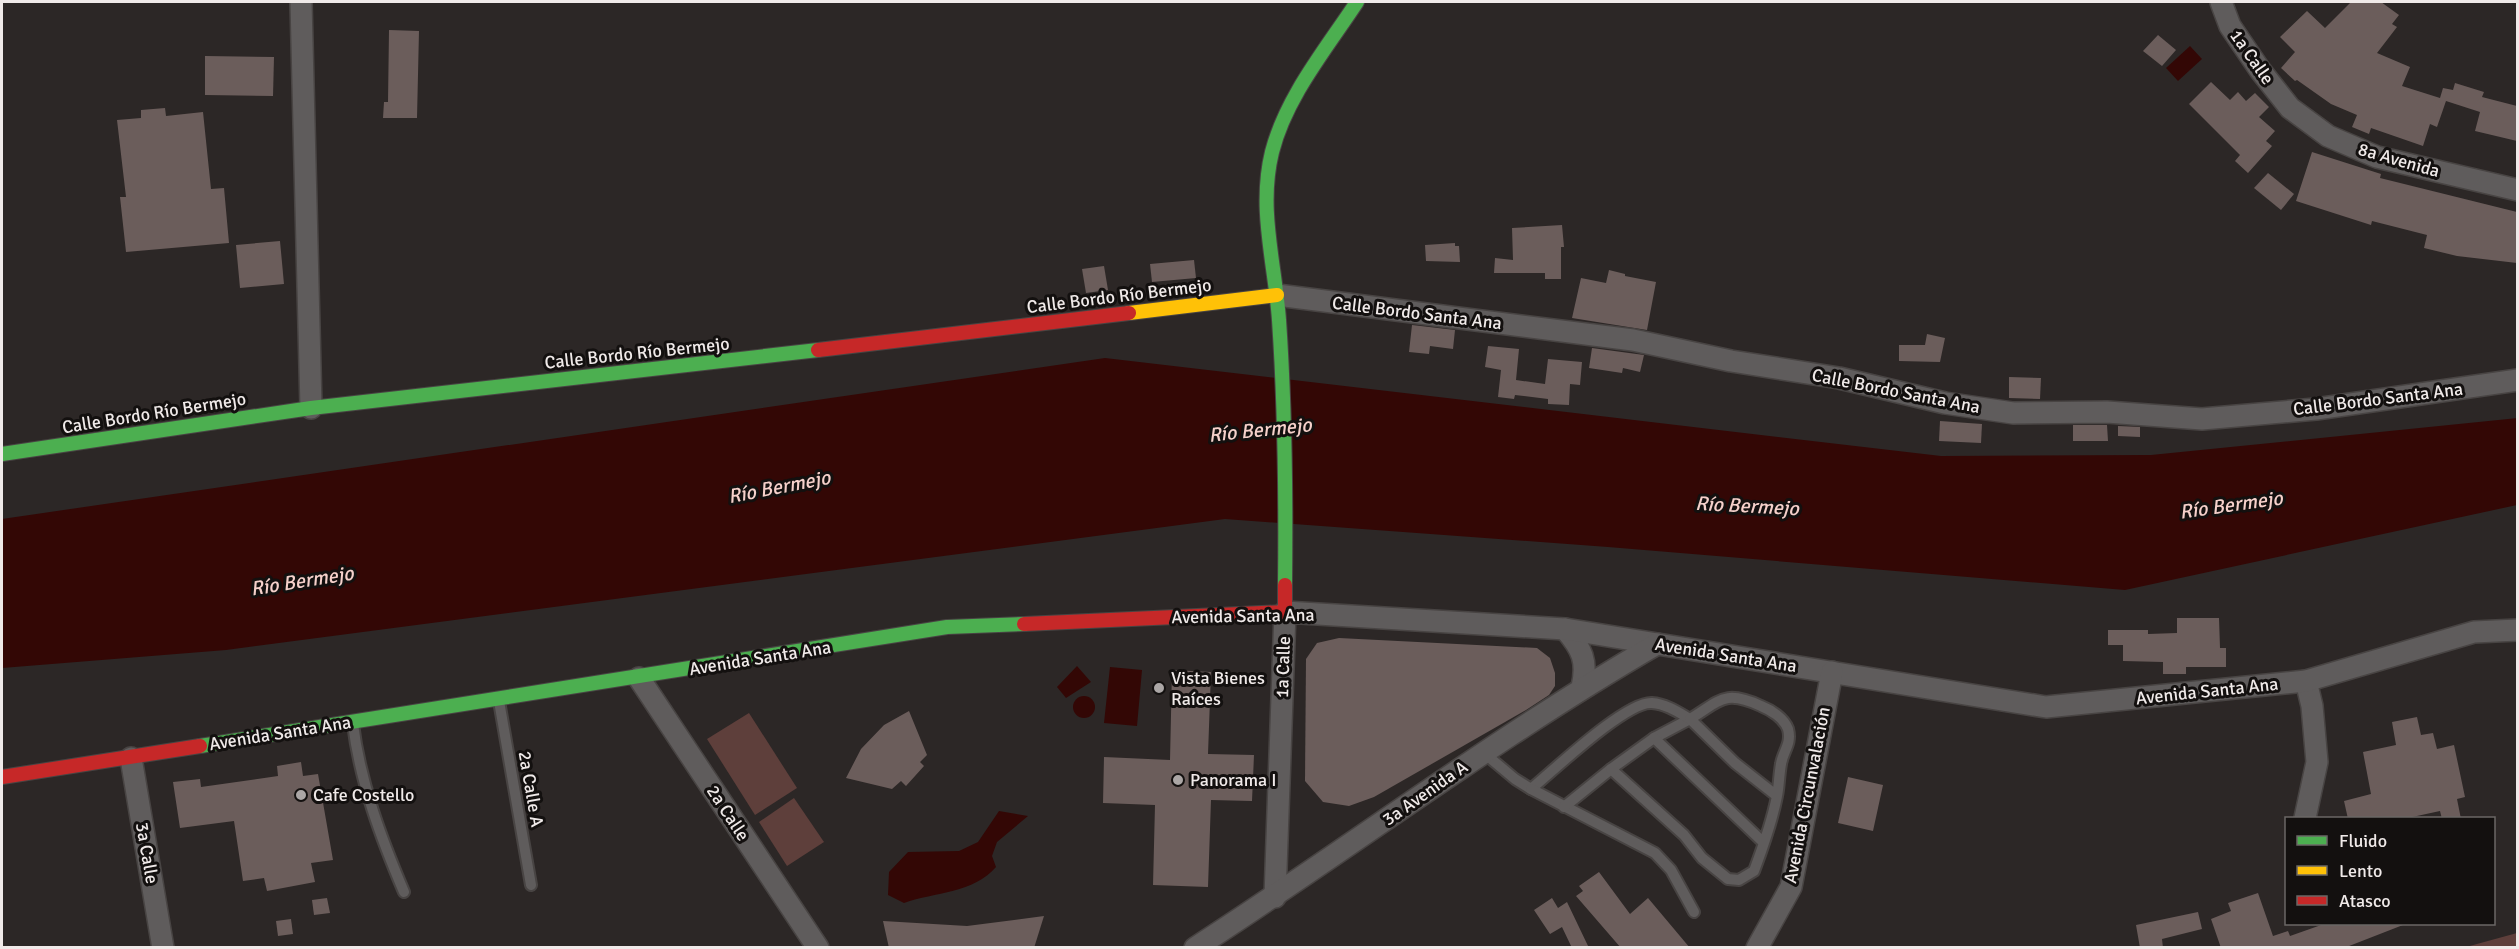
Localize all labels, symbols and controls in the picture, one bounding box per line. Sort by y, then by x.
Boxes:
street label: 1a Calle [2225,25,2279,89]
street label: 8a Avenida [2356,138,2442,182]
street label: Calle Bordo Río Bermejo [1025,274,1213,318]
street label: Calle Bordo Santa Ana [1331,292,1503,334]
street label: Calle Bordo Río Bermejo [543,332,731,374]
street label: Calle Bordo Santa Ana [1810,364,1982,418]
street label: Calle Bordo Santa Ana [2292,378,2464,420]
street label: Calle Bordo Río Bermejo [60,388,248,438]
water label: Río Bermejo [1207,412,1314,448]
water label: Río Bermejo [726,465,834,509]
water label: Río Bermejo [2178,485,2286,525]
water label: Río Bermejo [1695,491,1801,521]
water label: Río Bermejo [249,560,357,601]
street label: Avenida Santa Ana [1171,604,1315,628]
street label: Avenida Santa Ana [1654,633,1798,677]
street label: Avenida Santa Ana [688,636,832,680]
street label: 1a Calle [1271,636,1295,698]
place label: Vista Bienes Raíces [1171,667,1265,710]
street label: Avenida Santa Ana [2135,673,2279,709]
marker: Vista Bienes Raíces [1152,681,1166,695]
street label: Avenida Circunvalación [1779,705,1835,885]
street label: Avenida Santa Ana [208,711,352,755]
street label: 2a Calle A [513,749,549,829]
street label: 3a Avenida A [1378,756,1472,830]
place label: Panorama I [1190,769,1276,791]
marker: Panorama I [1171,773,1185,787]
street label: 2a Calle [702,781,754,845]
place label: Cafe Costello [313,784,414,806]
marker: Cafe Costello [294,788,308,802]
legend [2285,817,2495,925]
street label: 3a Calle [131,821,163,885]
text: Fluido [2339,830,2387,852]
text: Lento [2339,860,2382,882]
text: Atasco [2339,890,2391,912]

